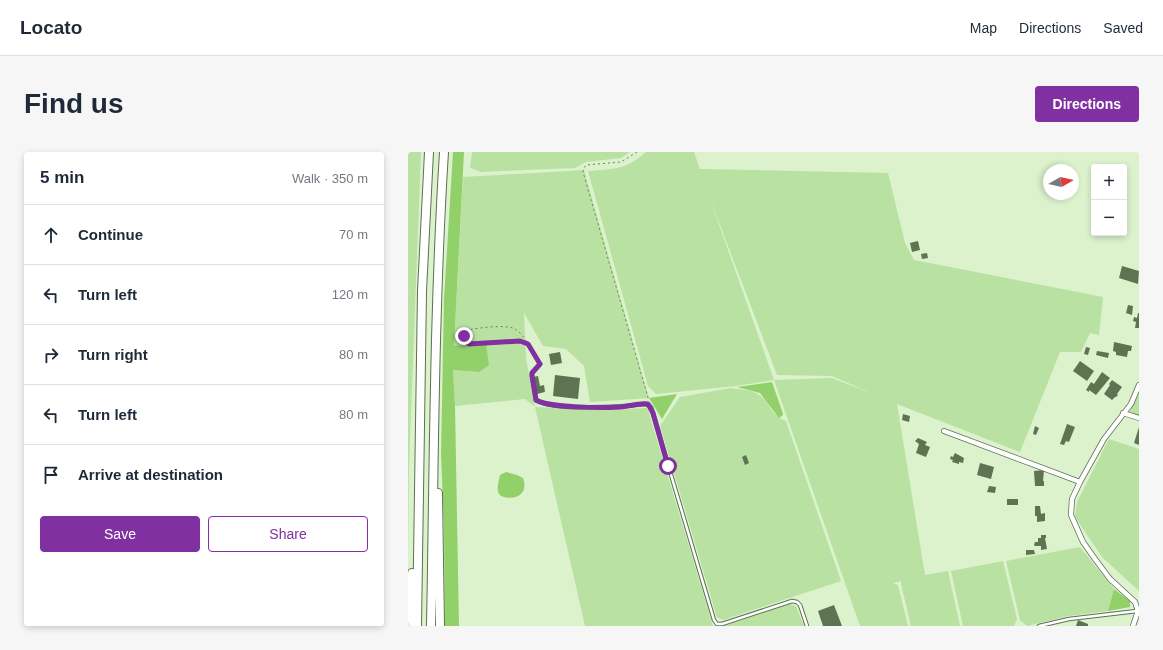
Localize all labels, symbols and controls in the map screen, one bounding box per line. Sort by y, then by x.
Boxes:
text: Locato [20,17,82,38]
text: Map [970,20,997,36]
text: Directions [1019,20,1081,36]
text: Saved [1103,20,1143,36]
button: Directions [1035,86,1139,122]
text: Find us [24,88,124,119]
north arrow [1043,164,1079,200]
map controls [1091,164,1127,236]
button: + [1091,164,1127,200]
text: 5 min [40,168,84,187]
text: Walk · 350 m [292,171,368,186]
button: − [1091,200,1127,236]
icon: ahead [40,224,62,246]
text: Continue [78,226,143,243]
text: 70 m [339,227,368,242]
icon: left [40,284,62,306]
text: Turn left [78,286,137,303]
text: 120 m [332,287,368,302]
route end [455,327,473,345]
icon: right [40,344,62,366]
text: Turn right [78,346,148,363]
text: 80 m [339,347,368,362]
icon: left [40,404,62,426]
text: Turn left [78,406,137,423]
text: 80 m [339,407,368,422]
route start [659,457,677,475]
icon: arrive [40,464,62,486]
text: Arrive at destination [78,466,223,483]
button: Save [40,516,200,552]
button: Share [208,516,368,552]

